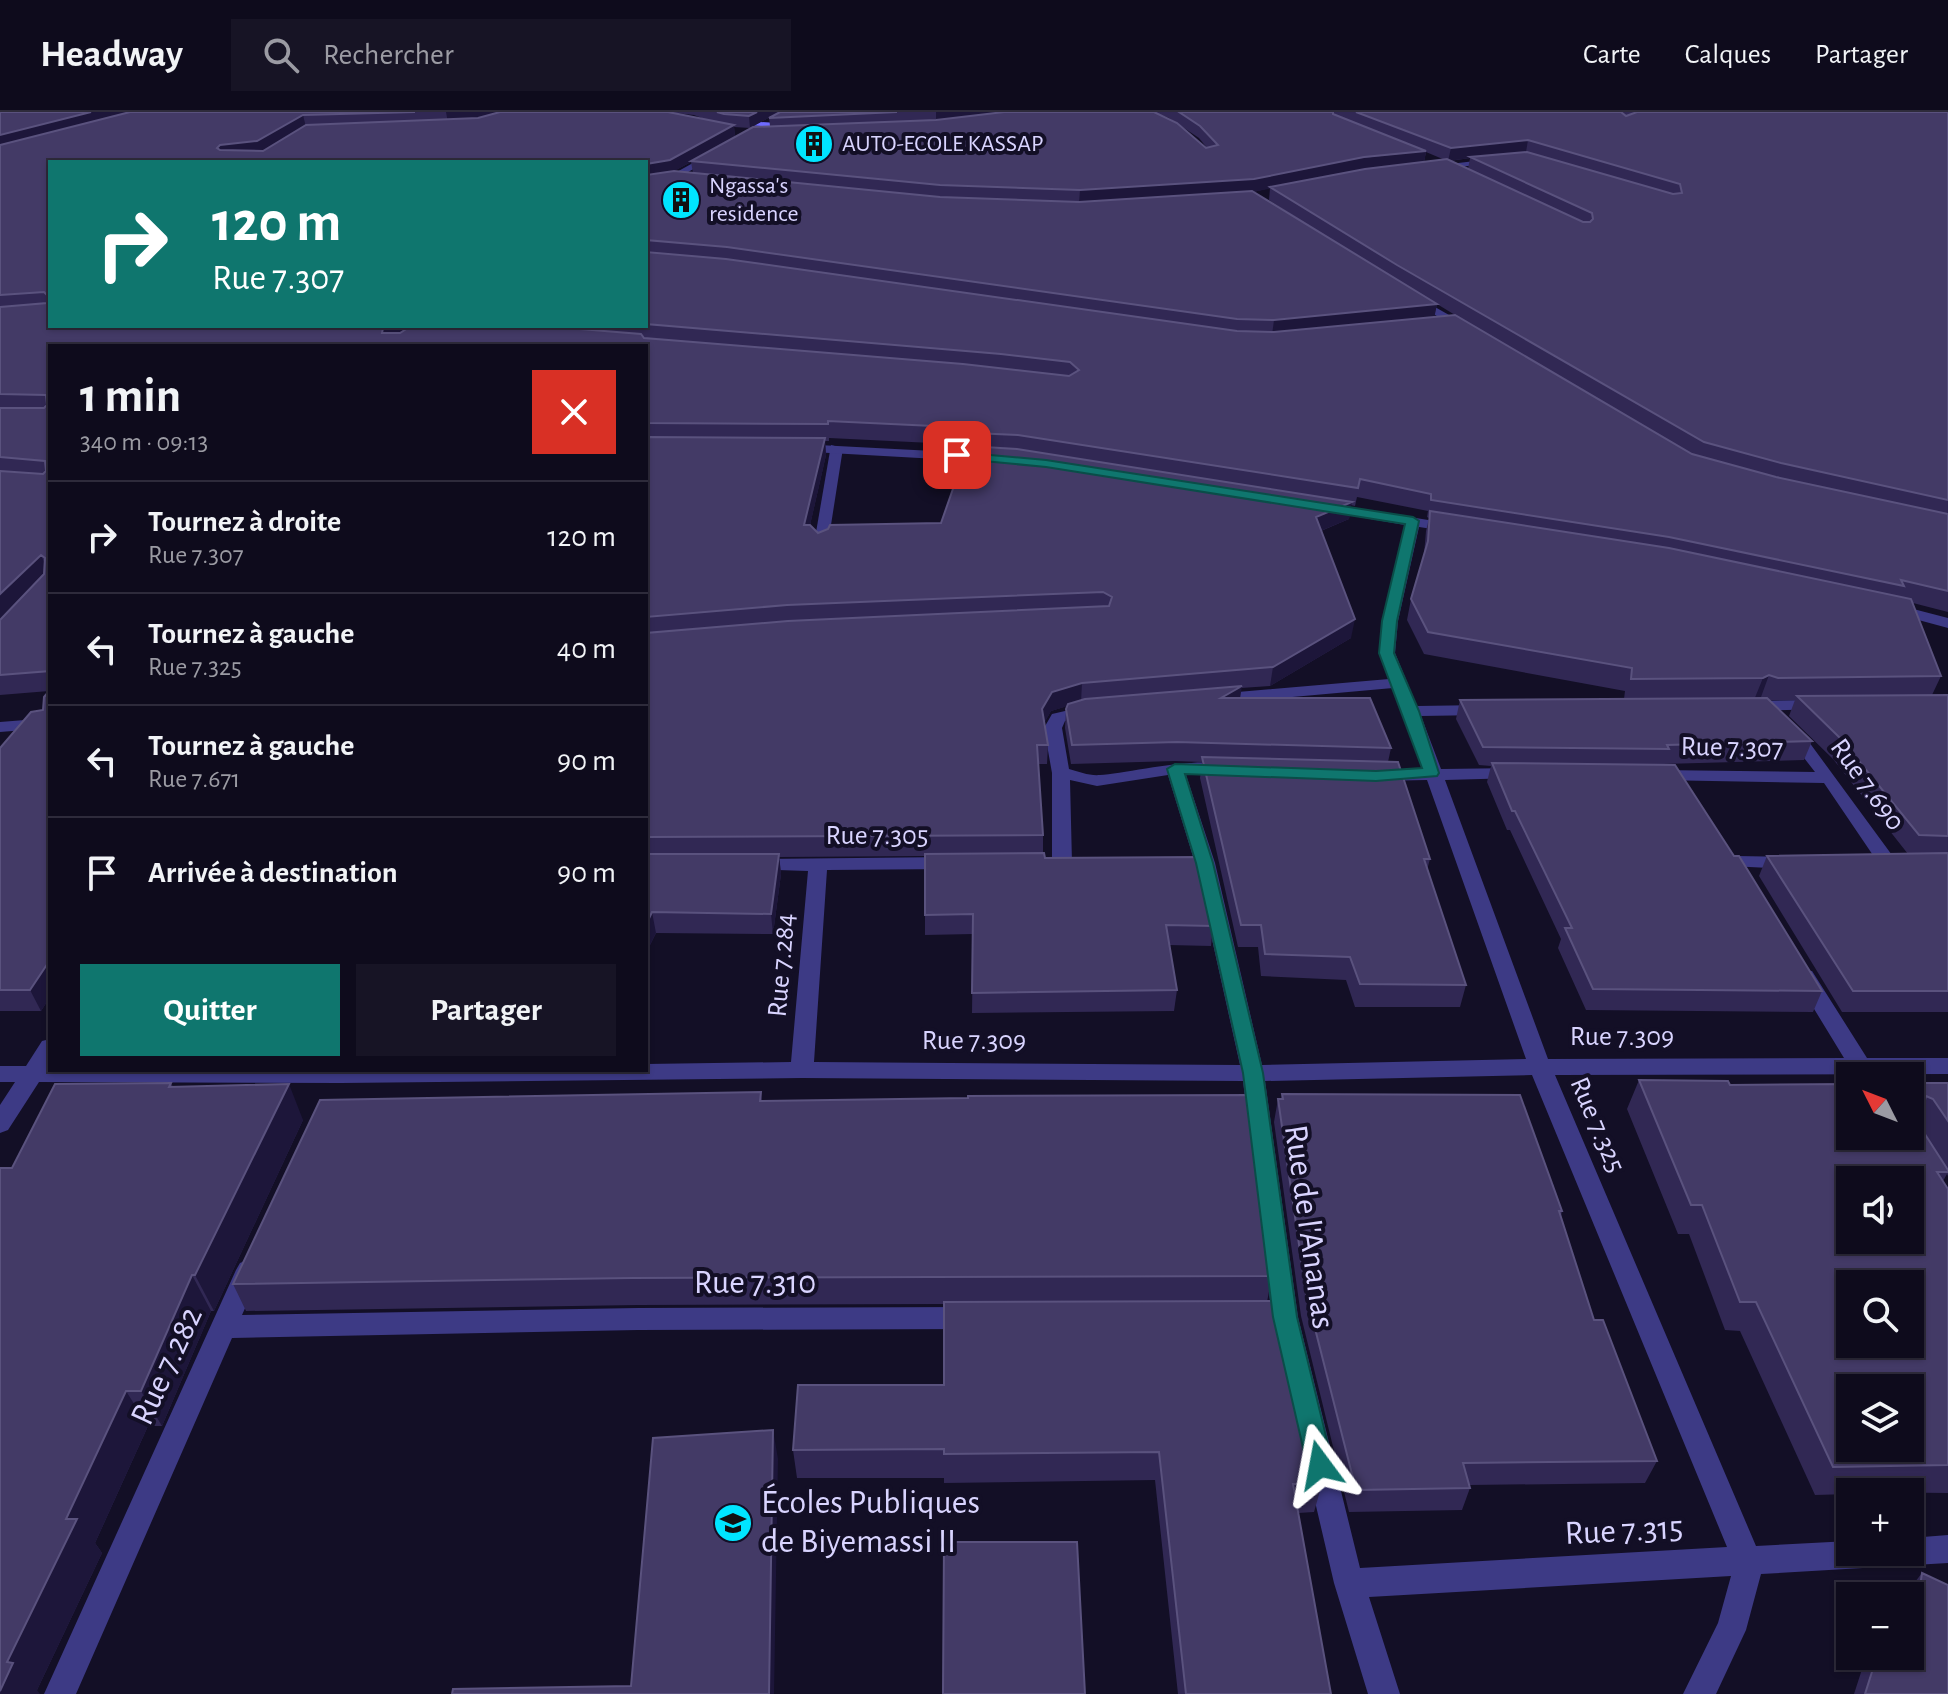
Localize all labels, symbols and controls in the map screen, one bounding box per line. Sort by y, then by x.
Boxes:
search box [231,19,791,91]
icon: search [259,33,303,77]
text: Headway [40,36,183,74]
text: Rechercher [323,40,454,70]
text: Carte [1583,41,1641,69]
text: Calques [1685,41,1771,69]
text: Partager [1815,41,1908,69]
building icon: AUTO-ECOLE KASSAP [793,123,835,165]
place label: AUTO-ECOLE KASSAP [842,132,1044,156]
place label: Ngassa's residence [709,174,799,226]
building icon: Ngassa's residence [660,179,702,221]
icon: right [80,192,184,296]
text: 120 m [212,195,341,251]
text: Rue 7.307 [212,260,344,296]
button: close [532,370,616,454]
text: 1 min [80,373,181,421]
pin [923,421,991,489]
text: 340 m · 09:13 [80,429,208,455]
icon: arrive [935,433,979,477]
text: Tournez à droite [148,507,341,537]
icon: right [80,515,124,559]
text: 120 m [547,522,616,552]
text: Rue 7.307 [148,542,244,568]
text: Tournez à gauche [148,619,355,649]
icon: left [80,627,124,671]
text: 40 m [557,634,616,664]
text: Rue 7.325 [148,654,242,680]
text: Tournez à gauche [148,731,355,761]
street label: Rue 7.307 [1680,733,1784,763]
street label: Rue 7.690 [1825,734,1909,836]
icon: left [80,739,124,783]
text: 90 m [557,746,616,776]
text: Rue 7.671 [148,766,240,792]
street label: Rue 7.305 [826,822,928,850]
icon: arrive [80,851,124,895]
text: Arrivée à destination [148,858,398,888]
text: 90 m [557,858,616,888]
street label: Rue 7.284 [764,912,800,1018]
button: Quitter [80,964,340,1056]
button: Partager [356,964,616,1056]
street label: Rue 7.309 [1570,1023,1674,1051]
street label: Rue 7.309 [922,1027,1026,1055]
north arrow [1836,1062,1924,1150]
map controls [1836,1062,1924,1670]
street label: Rue 7.325 [1564,1073,1630,1177]
street label: Rue de l'Ananas [1278,1123,1340,1331]
button: sound [1836,1166,1924,1254]
street label: Rue 7.310 [694,1266,816,1300]
button: search [1836,1270,1924,1358]
street label: Rue 7.282 [125,1302,209,1430]
button: layers [1836,1374,1924,1462]
position arrow [1278,1423,1362,1507]
button: + [1836,1478,1924,1566]
place label: Écoles Publiques de Biyemassi II [761,1483,980,1559]
school or university icon: Écoles Publiques de Biyemassi II [712,1502,754,1544]
street label: Rue 7.315 [1564,1511,1684,1551]
button: − [1836,1582,1924,1670]

